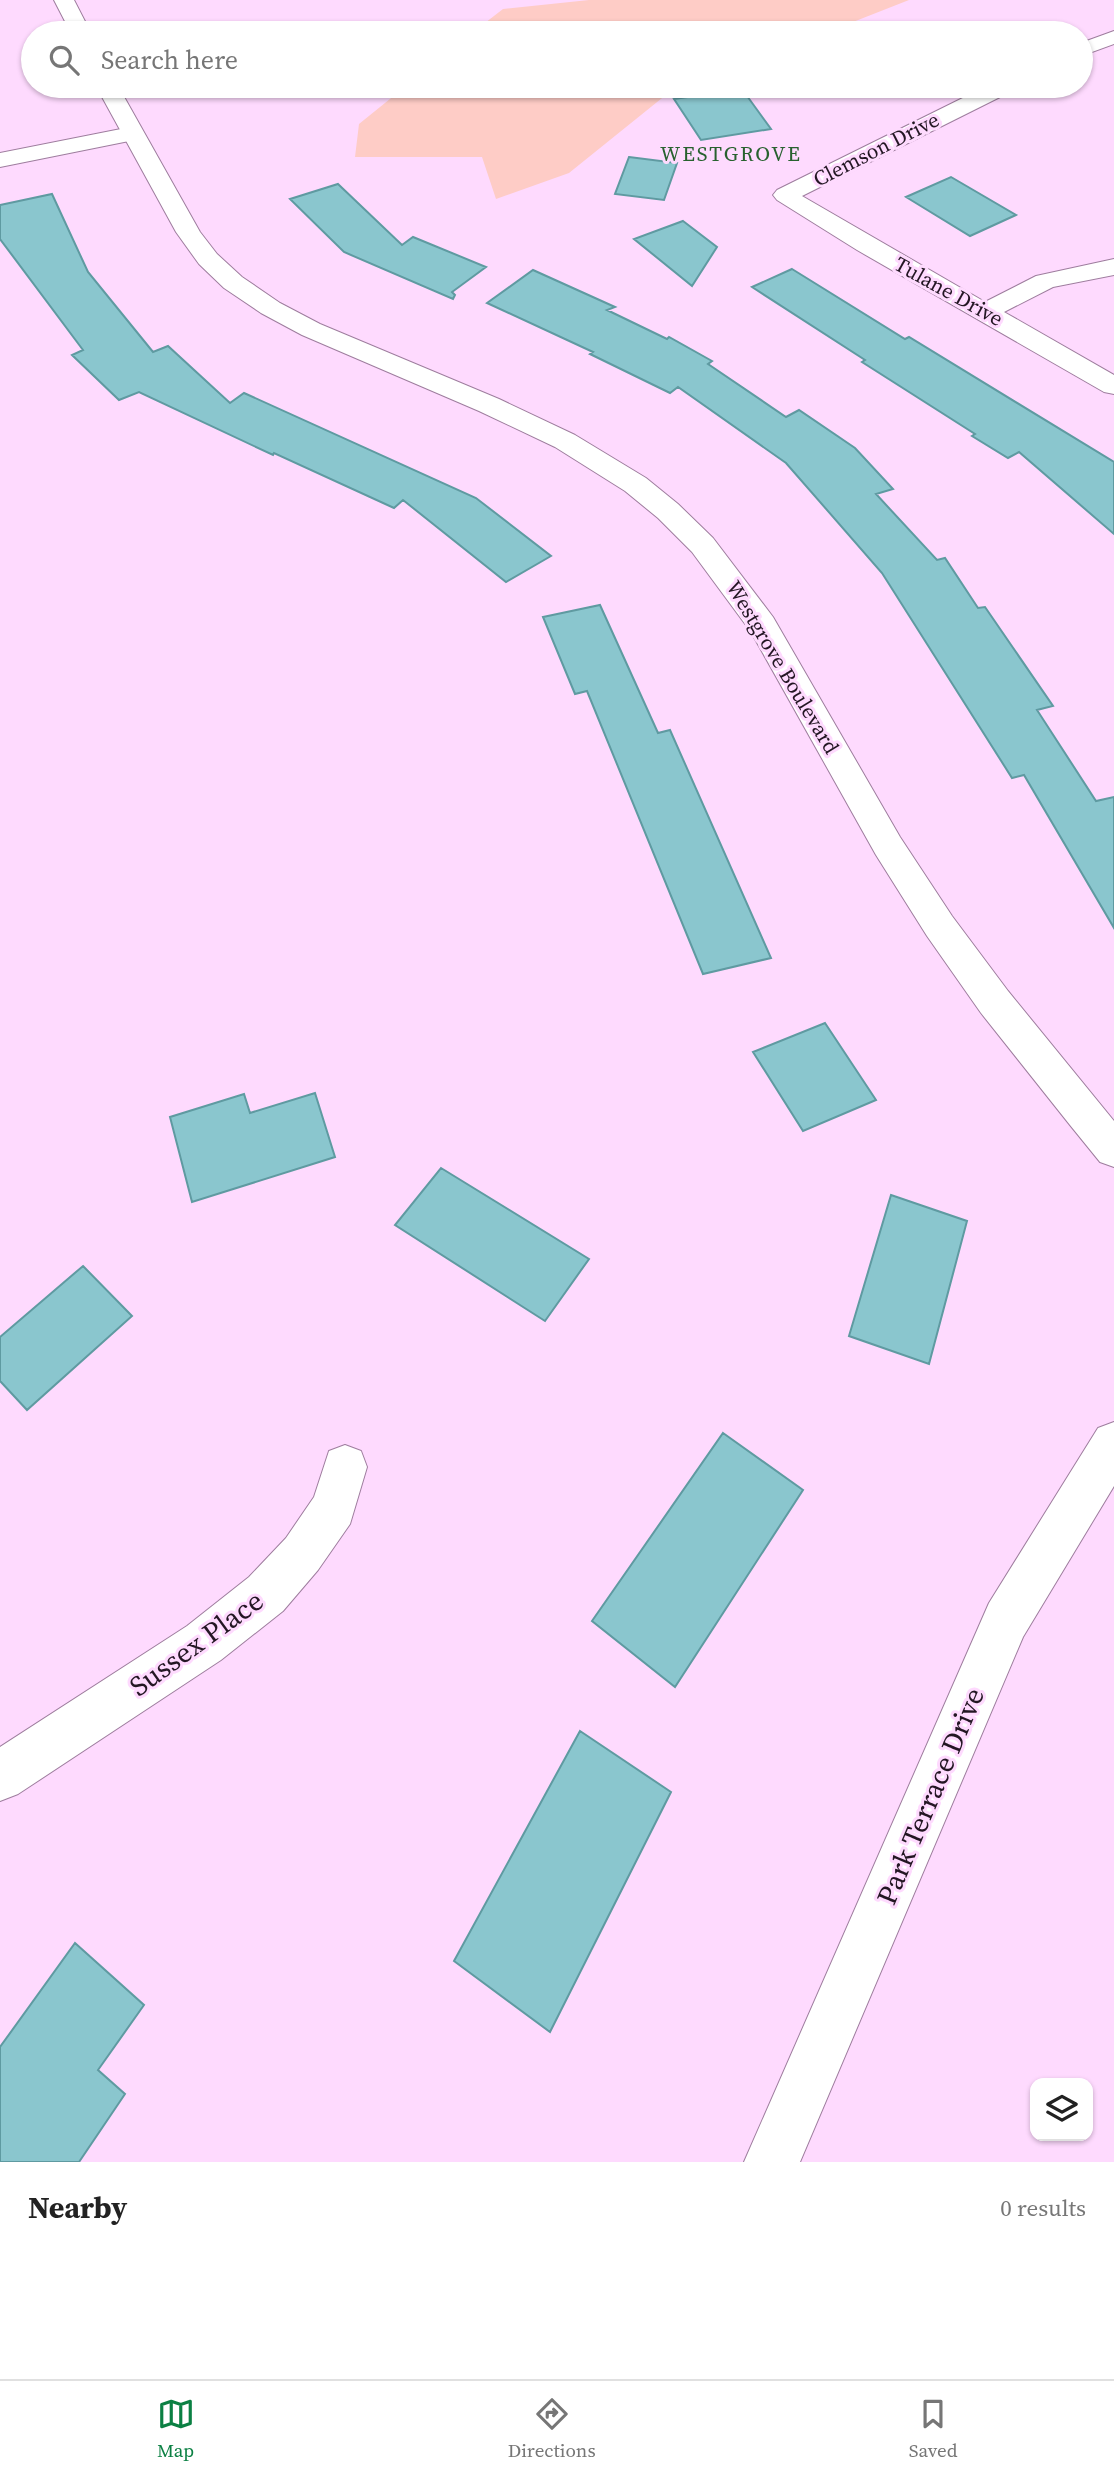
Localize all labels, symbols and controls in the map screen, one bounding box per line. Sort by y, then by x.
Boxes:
search box [21,21,1093,98]
icon: search [45,41,83,79]
text: Search here [101,42,238,78]
street label: Clemson Drive [808,105,944,193]
district label: WESTGROVE [660,139,802,168]
street label: Tulane Drive [889,249,1009,333]
street label: Westgrove Boulevard [720,575,846,759]
street label: Sussex Place [121,1581,271,1705]
street label: Park Terrace Drive [867,1682,993,1910]
map controls [1030,2078,1093,2141]
button: layers [1030,2078,1093,2141]
text: Nearby [28,2187,127,2228]
text: 0 results [1000,2192,1086,2224]
tab: Map [157,2395,195,2463]
tab: Directions [508,2395,596,2463]
tab: Saved [909,2395,957,2463]

